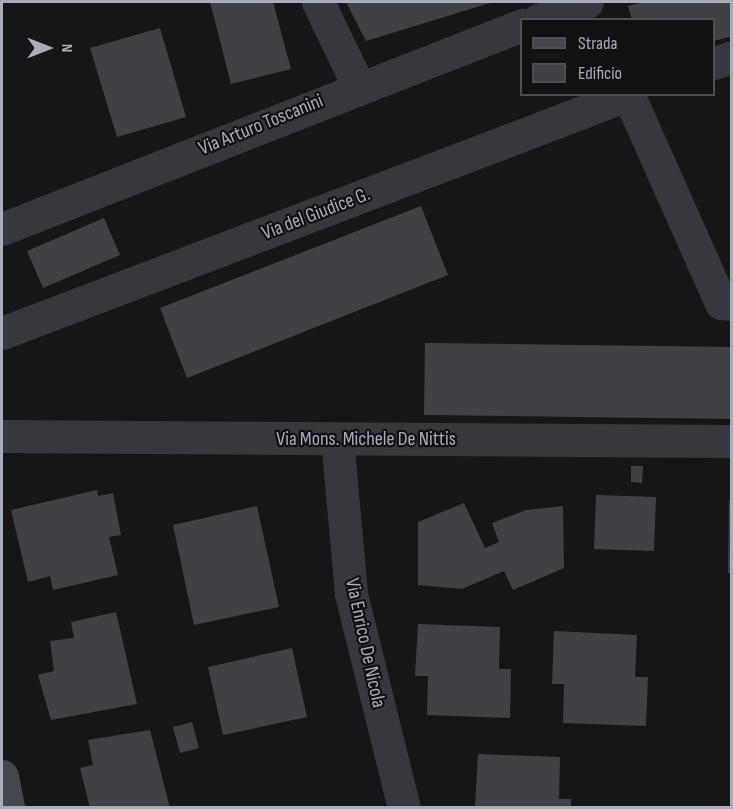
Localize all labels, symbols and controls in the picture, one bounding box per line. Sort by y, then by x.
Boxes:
north arrow [18,18,78,78]
legend [520,18,715,96]
text: Strada [578,33,617,54]
text: N [57,44,76,52]
text: Edificio [578,63,622,84]
street label: Via Arturo Toscanini [195,89,327,161]
street label: Via del Giudice G. [258,182,374,246]
street label: Via Mons. Michele De Nittis [276,427,456,451]
street label: Via Enrico De Nicola [340,576,390,710]

